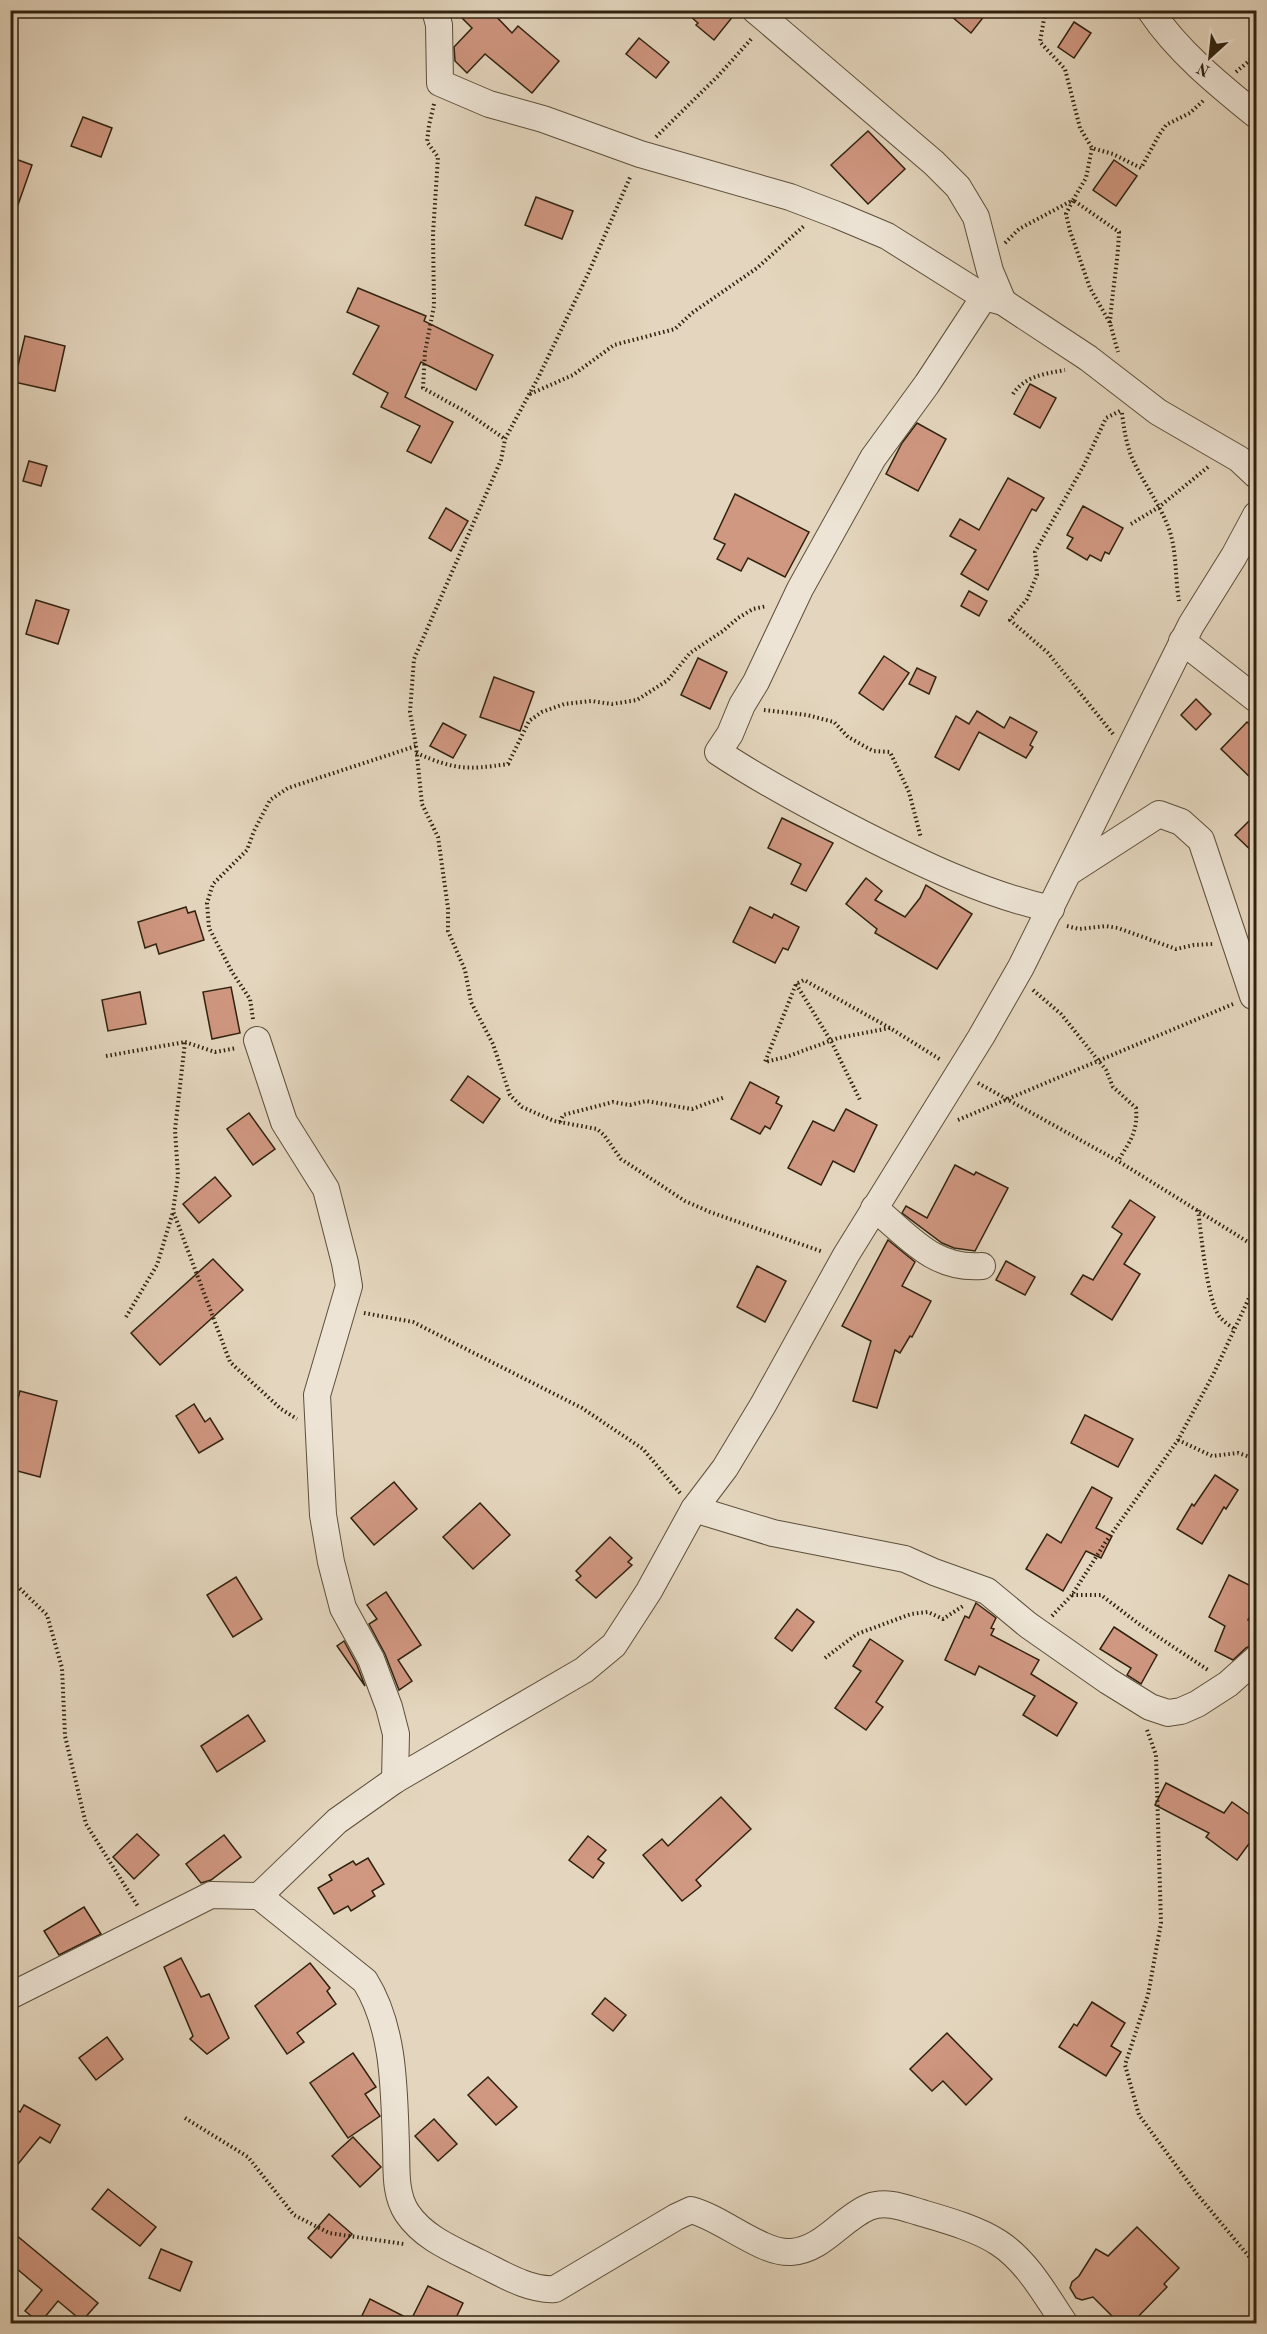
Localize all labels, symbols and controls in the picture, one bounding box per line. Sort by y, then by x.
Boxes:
north arrow [1180,27,1240,87]
text: N [1194,58,1213,78]

